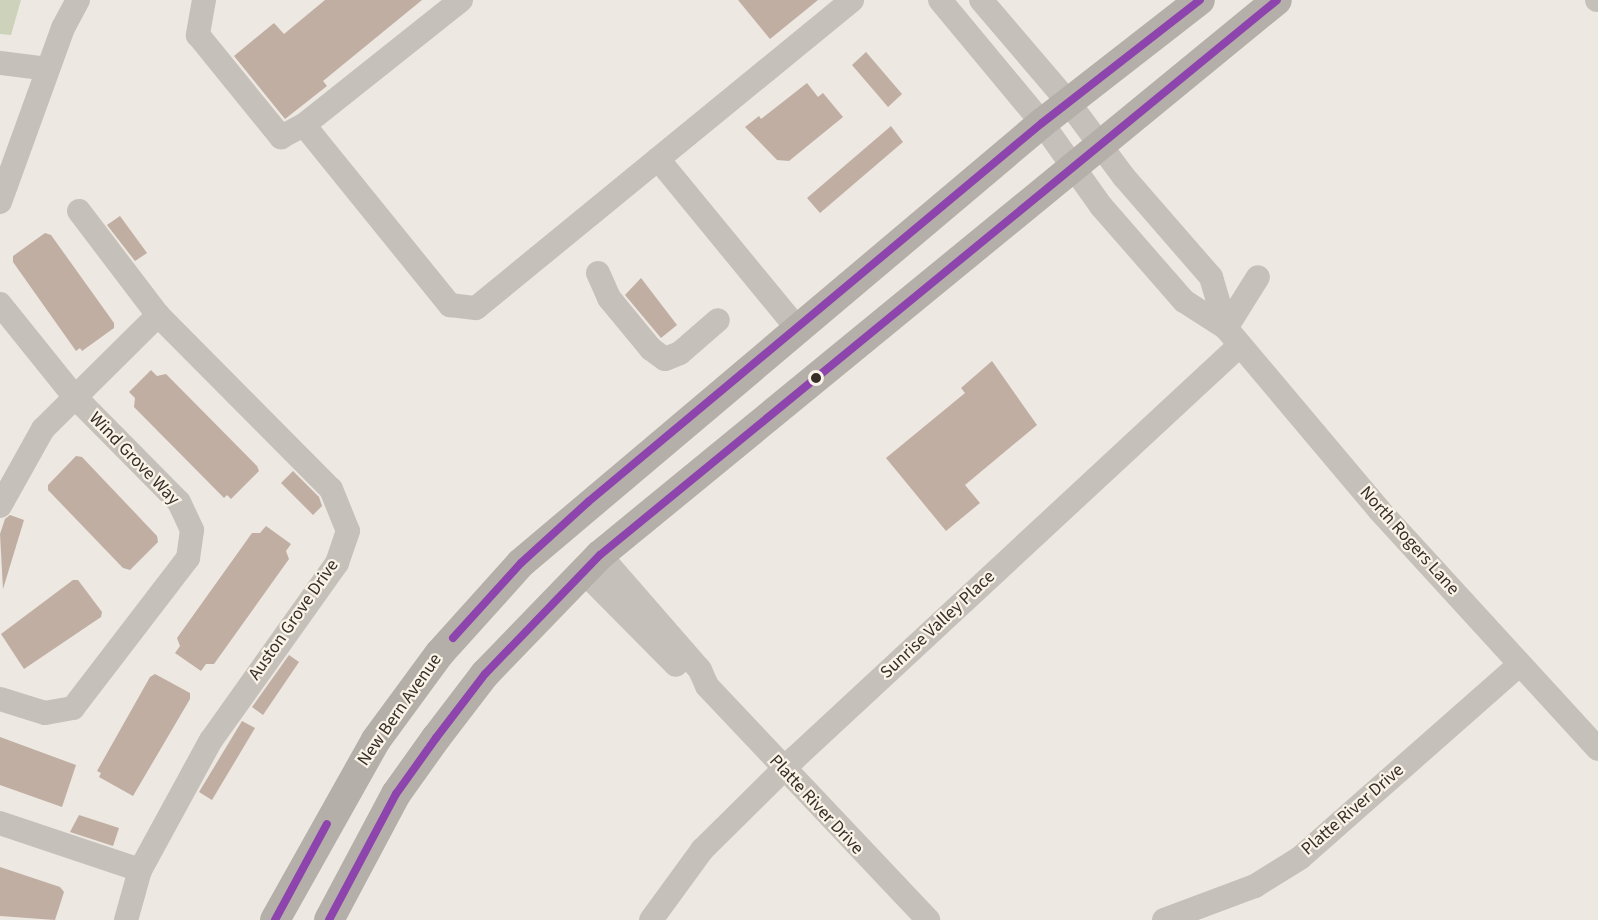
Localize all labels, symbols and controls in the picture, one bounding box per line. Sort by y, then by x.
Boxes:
unlabelled marker [810,372,822,384]
street label: Wind Grove Way [84,408,184,510]
street label: North Rogers Lane [1355,482,1463,600]
street label: Auston Grove Drive [244,555,344,685]
street label: Sunrise Valley Place [876,566,1000,684]
street label: New Bern Avenue [353,650,447,770]
street label: Platte River Drive [764,751,868,859]
street label: Platte River Drive [1297,760,1409,860]

